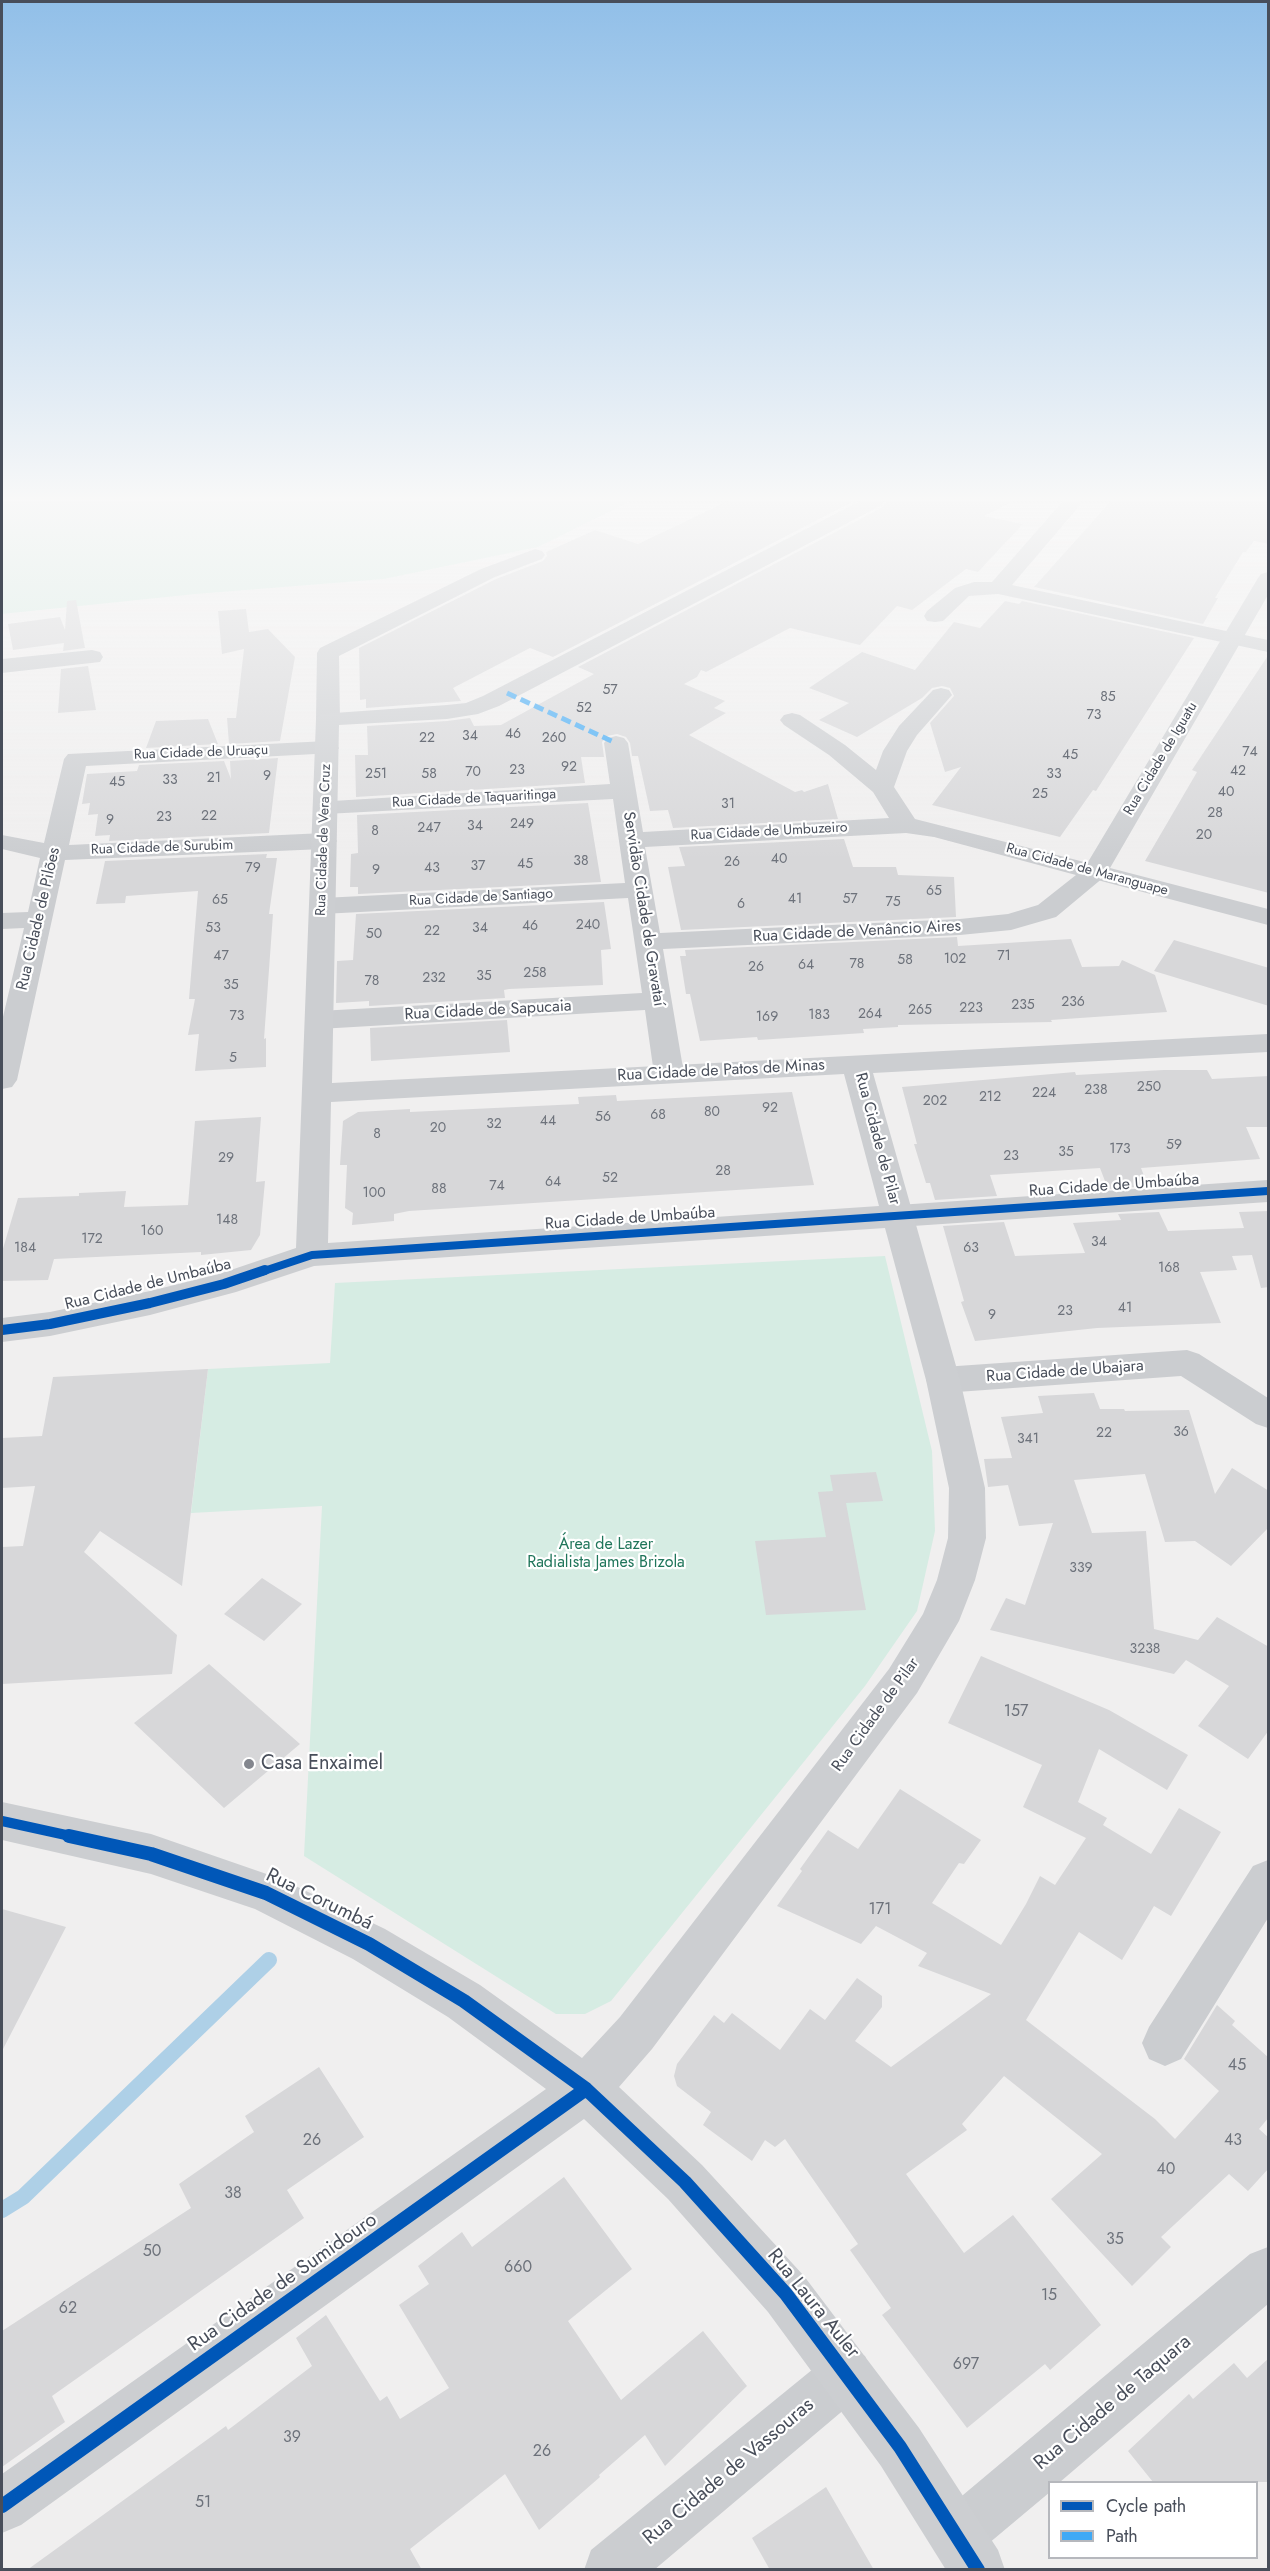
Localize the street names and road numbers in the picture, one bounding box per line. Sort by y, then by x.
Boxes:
street label: Rua Cidade de Iguatu [1121,699,1201,819]
street label: Rua Cidade de Uruaçu [133,742,269,764]
street label: Rua Cidade de Vera Cruz [313,764,335,916]
street label: Rua Cidade de Taquaritinga [392,786,556,812]
street label: Servidão Cidade de Gravataí [618,810,668,1008]
street label: Rua Cidade de Umbuzeiro [690,819,848,845]
street label: Rua Cidade de Surubim [90,837,234,859]
street label: Rua Cidade de Maranguape [1004,840,1170,900]
street label: Rua Cidade de Pilões [13,846,65,992]
street label: Rua Cidade de Santiago [409,886,553,910]
street label: Rua Cidade de Venâncio Aires [753,917,961,947]
street label: Rua Cidade de Sapucaia [404,997,572,1025]
street label: Rua Cidade de Patos de Minas [617,1056,825,1086]
street label: Rua Cidade de Pilar [850,1071,904,1207]
street label: Rua Cidade de Umbaúba [1028,1170,1200,1202]
street label: Rua Cidade de Umbaúba [544,1203,716,1235]
street label: Rua Cidade de Umbaúba [63,1255,233,1315]
street label: Rua Cidade de Ubajara [986,1357,1144,1387]
street label: Rua Cidade de Pilar [828,1654,924,1776]
street label: Rua Corumbá [262,1864,376,1936]
street label: Rua Cidade de Sumidouro [184,2209,382,2357]
street label: Rua Laura Auler [762,2244,864,2364]
street label: Rua Cidade de Taquara [1030,2330,1196,2476]
street label: Rua Cidade de Vassouras [639,2394,819,2550]

